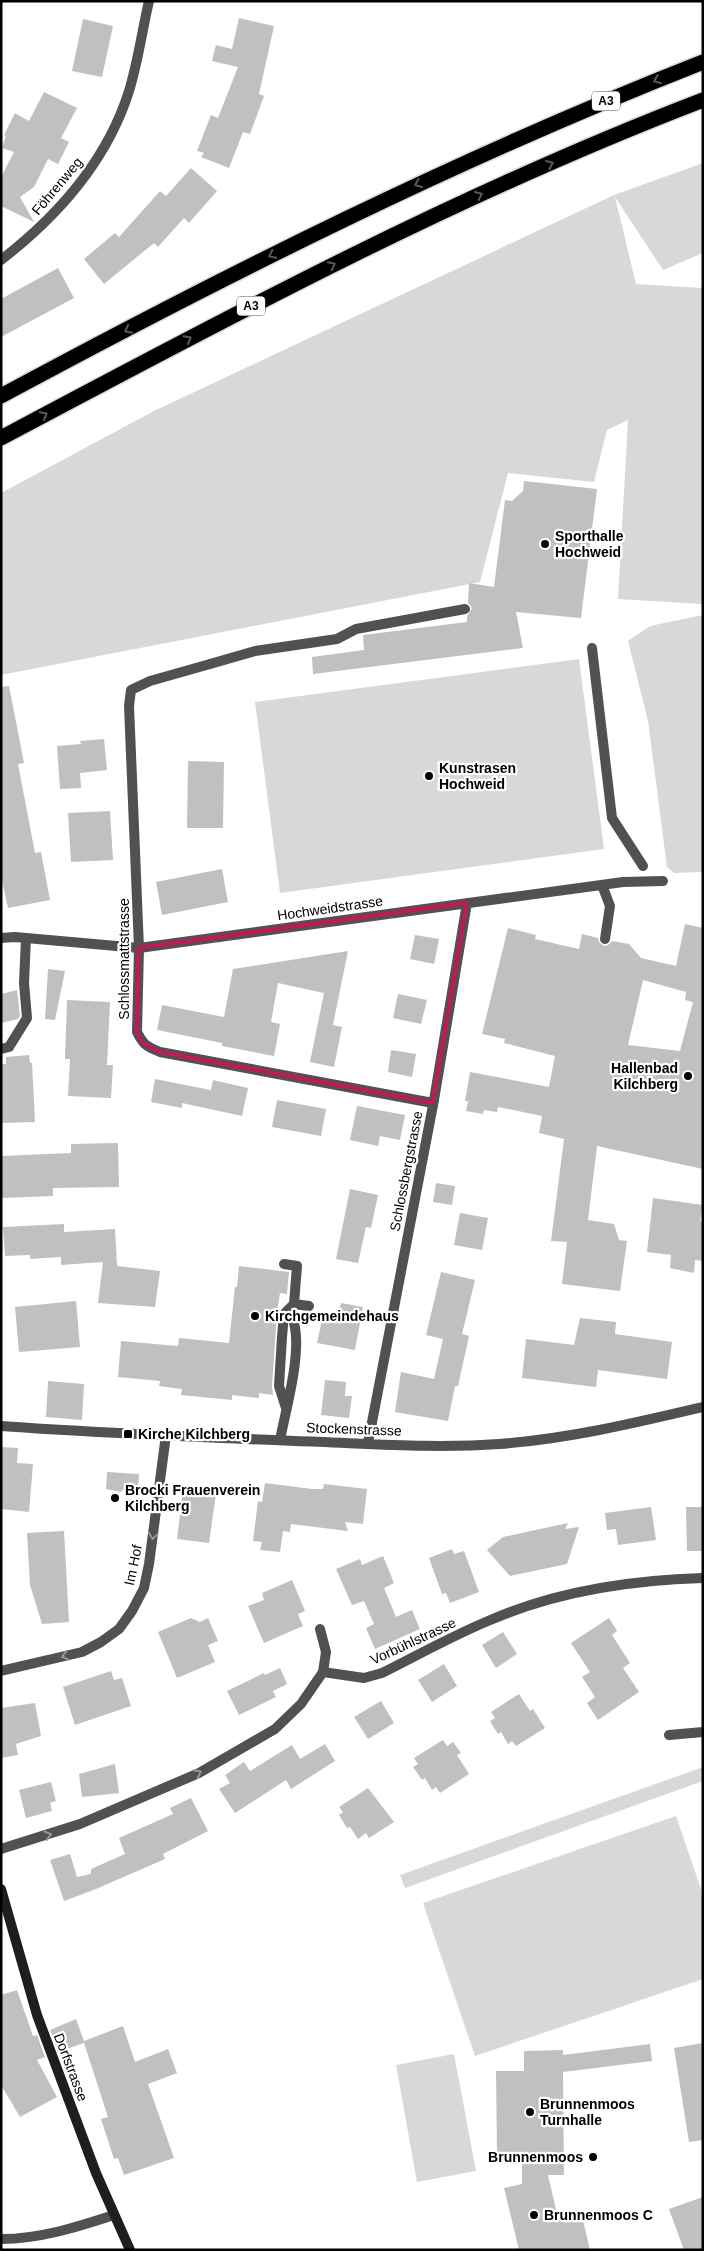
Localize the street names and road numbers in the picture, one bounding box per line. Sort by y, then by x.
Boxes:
road number: A3 [592,92,620,110]
street label: Föhrenweg [28,154,86,218]
road number: A3 [237,296,265,316]
street label: Hochweidstrasse [276,893,384,923]
street label: Schlossmattstrasse [116,898,132,1020]
street label: Schlossbergstrasse [386,1109,426,1232]
street label: Stockenstrasse [306,1419,402,1439]
street label: Im Hof [121,1543,145,1587]
street label: Vorbühlstrasse [368,1614,459,1668]
street label: Dorfstrasse [51,2031,91,2103]

